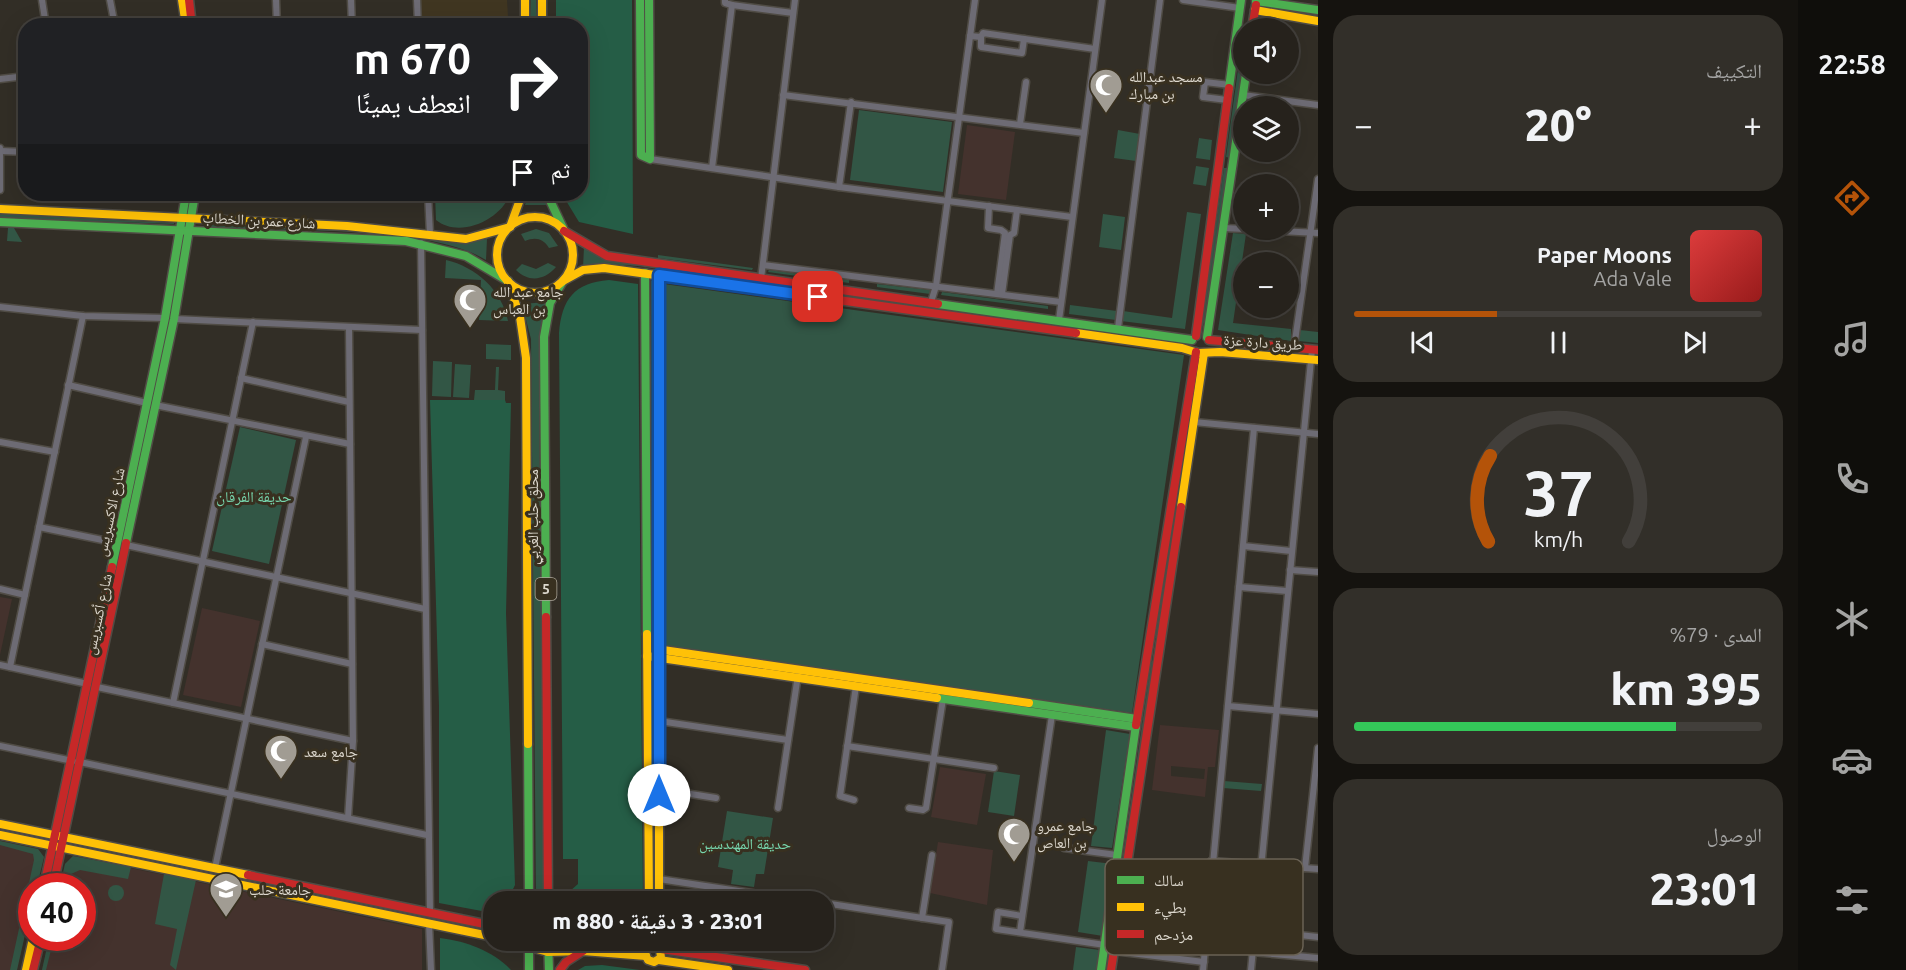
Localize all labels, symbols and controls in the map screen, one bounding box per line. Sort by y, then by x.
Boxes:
map controls [1233,18,1299,318]
button: sound [1233,18,1299,84]
text: 670 m [354,35,471,82]
icon: right [492,42,570,120]
text: 22:58 [1818,49,1886,79]
text: التكييف [1706,59,1762,82]
mosque icon: مسجد عبدالله بن مبارك [1088,67,1124,114]
place label: مسجد عبدالله بن مبارك [1129,68,1203,104]
text: انعطف يمينًا [356,88,471,118]
button: layers [1233,96,1299,162]
text: 20° [1524,99,1592,150]
text: − [1354,106,1373,143]
text: + [1743,106,1762,143]
icon: arrive [506,156,539,189]
text: ثم [551,157,570,182]
button: + [1233,174,1299,240]
icon: directions [1831,177,1873,219]
street label: شارع عمر بن الخطاب [202,209,316,233]
text: Paper Moons [1537,242,1672,267]
button: − [1233,252,1299,318]
text: Ada Vale [1594,267,1672,290]
pin [792,271,843,322]
icon: arrive [801,280,834,313]
mosque icon: جامع عبد الله بن العباس [452,282,488,329]
place label: جامع عبد الله بن العباس [493,283,564,319]
icon: music [1831,318,1873,360]
icon: previous [1406,326,1439,359]
icon: pause [1542,326,1575,359]
icon: next [1678,326,1711,359]
street label: طريق دارة عزة [1223,331,1303,355]
text: 37 [1523,458,1593,528]
icon: phone [1831,458,1873,500]
street label: شارع الاكسبريس [92,466,130,558]
street label: محلق حلب الغربي [524,469,544,565]
park label: حديقة الفرقان [216,488,292,507]
text: km/h [1533,527,1583,551]
street label: شارع أكسبريس [81,572,117,657]
road number: 5 [536,578,556,600]
icon: climate [1831,598,1873,640]
text: المدى · 79% [1669,623,1762,646]
text: 395 km [1610,663,1762,714]
mosque icon: جامع سعد [263,733,299,780]
icon: car [1831,739,1873,781]
place label: جامع سعد [304,743,358,762]
position arrow [627,763,691,827]
mosque icon: جامع عمرو بن العاص [996,816,1032,863]
place label: جامع عمرو بن العاص [1037,817,1095,853]
text: الوصول [1707,823,1762,846]
park label: حديقة المهندسين [699,835,791,854]
legend [1105,859,1303,955]
text: 23:01 [1649,863,1762,914]
school or university icon: جامعة حلب [208,871,244,918]
text: سالك [1154,871,1184,889]
speed limit sign: 40 [18,873,96,951]
icon: filters [1831,879,1873,921]
place label: جامعة حلب [249,881,312,898]
text: بطيء [1154,898,1186,920]
text: 23:01 · 3 دقيقة · 880 m [552,908,765,933]
text: مزدحم [1154,925,1193,945]

